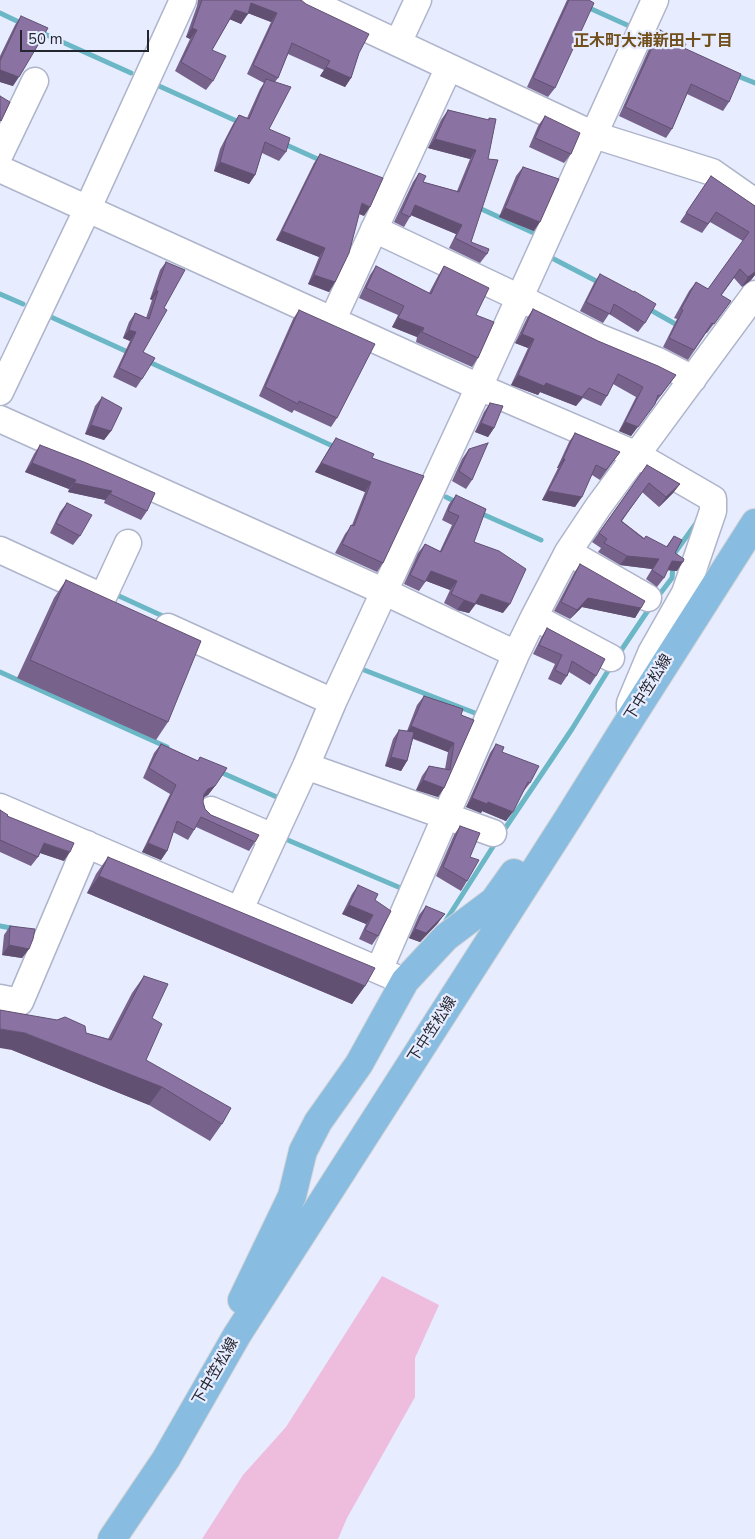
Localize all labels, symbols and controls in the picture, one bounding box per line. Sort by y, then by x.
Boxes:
scale bar [22,20,151,52]
text: 50 m [28,29,63,49]
district label: 正木町大浦新田十丁目 [573,32,733,52]
street label: 下中笠松線 [621,651,677,725]
street label: 下中笠松線 [405,994,461,1066]
street label: 下中笠松線 [189,1335,243,1409]

